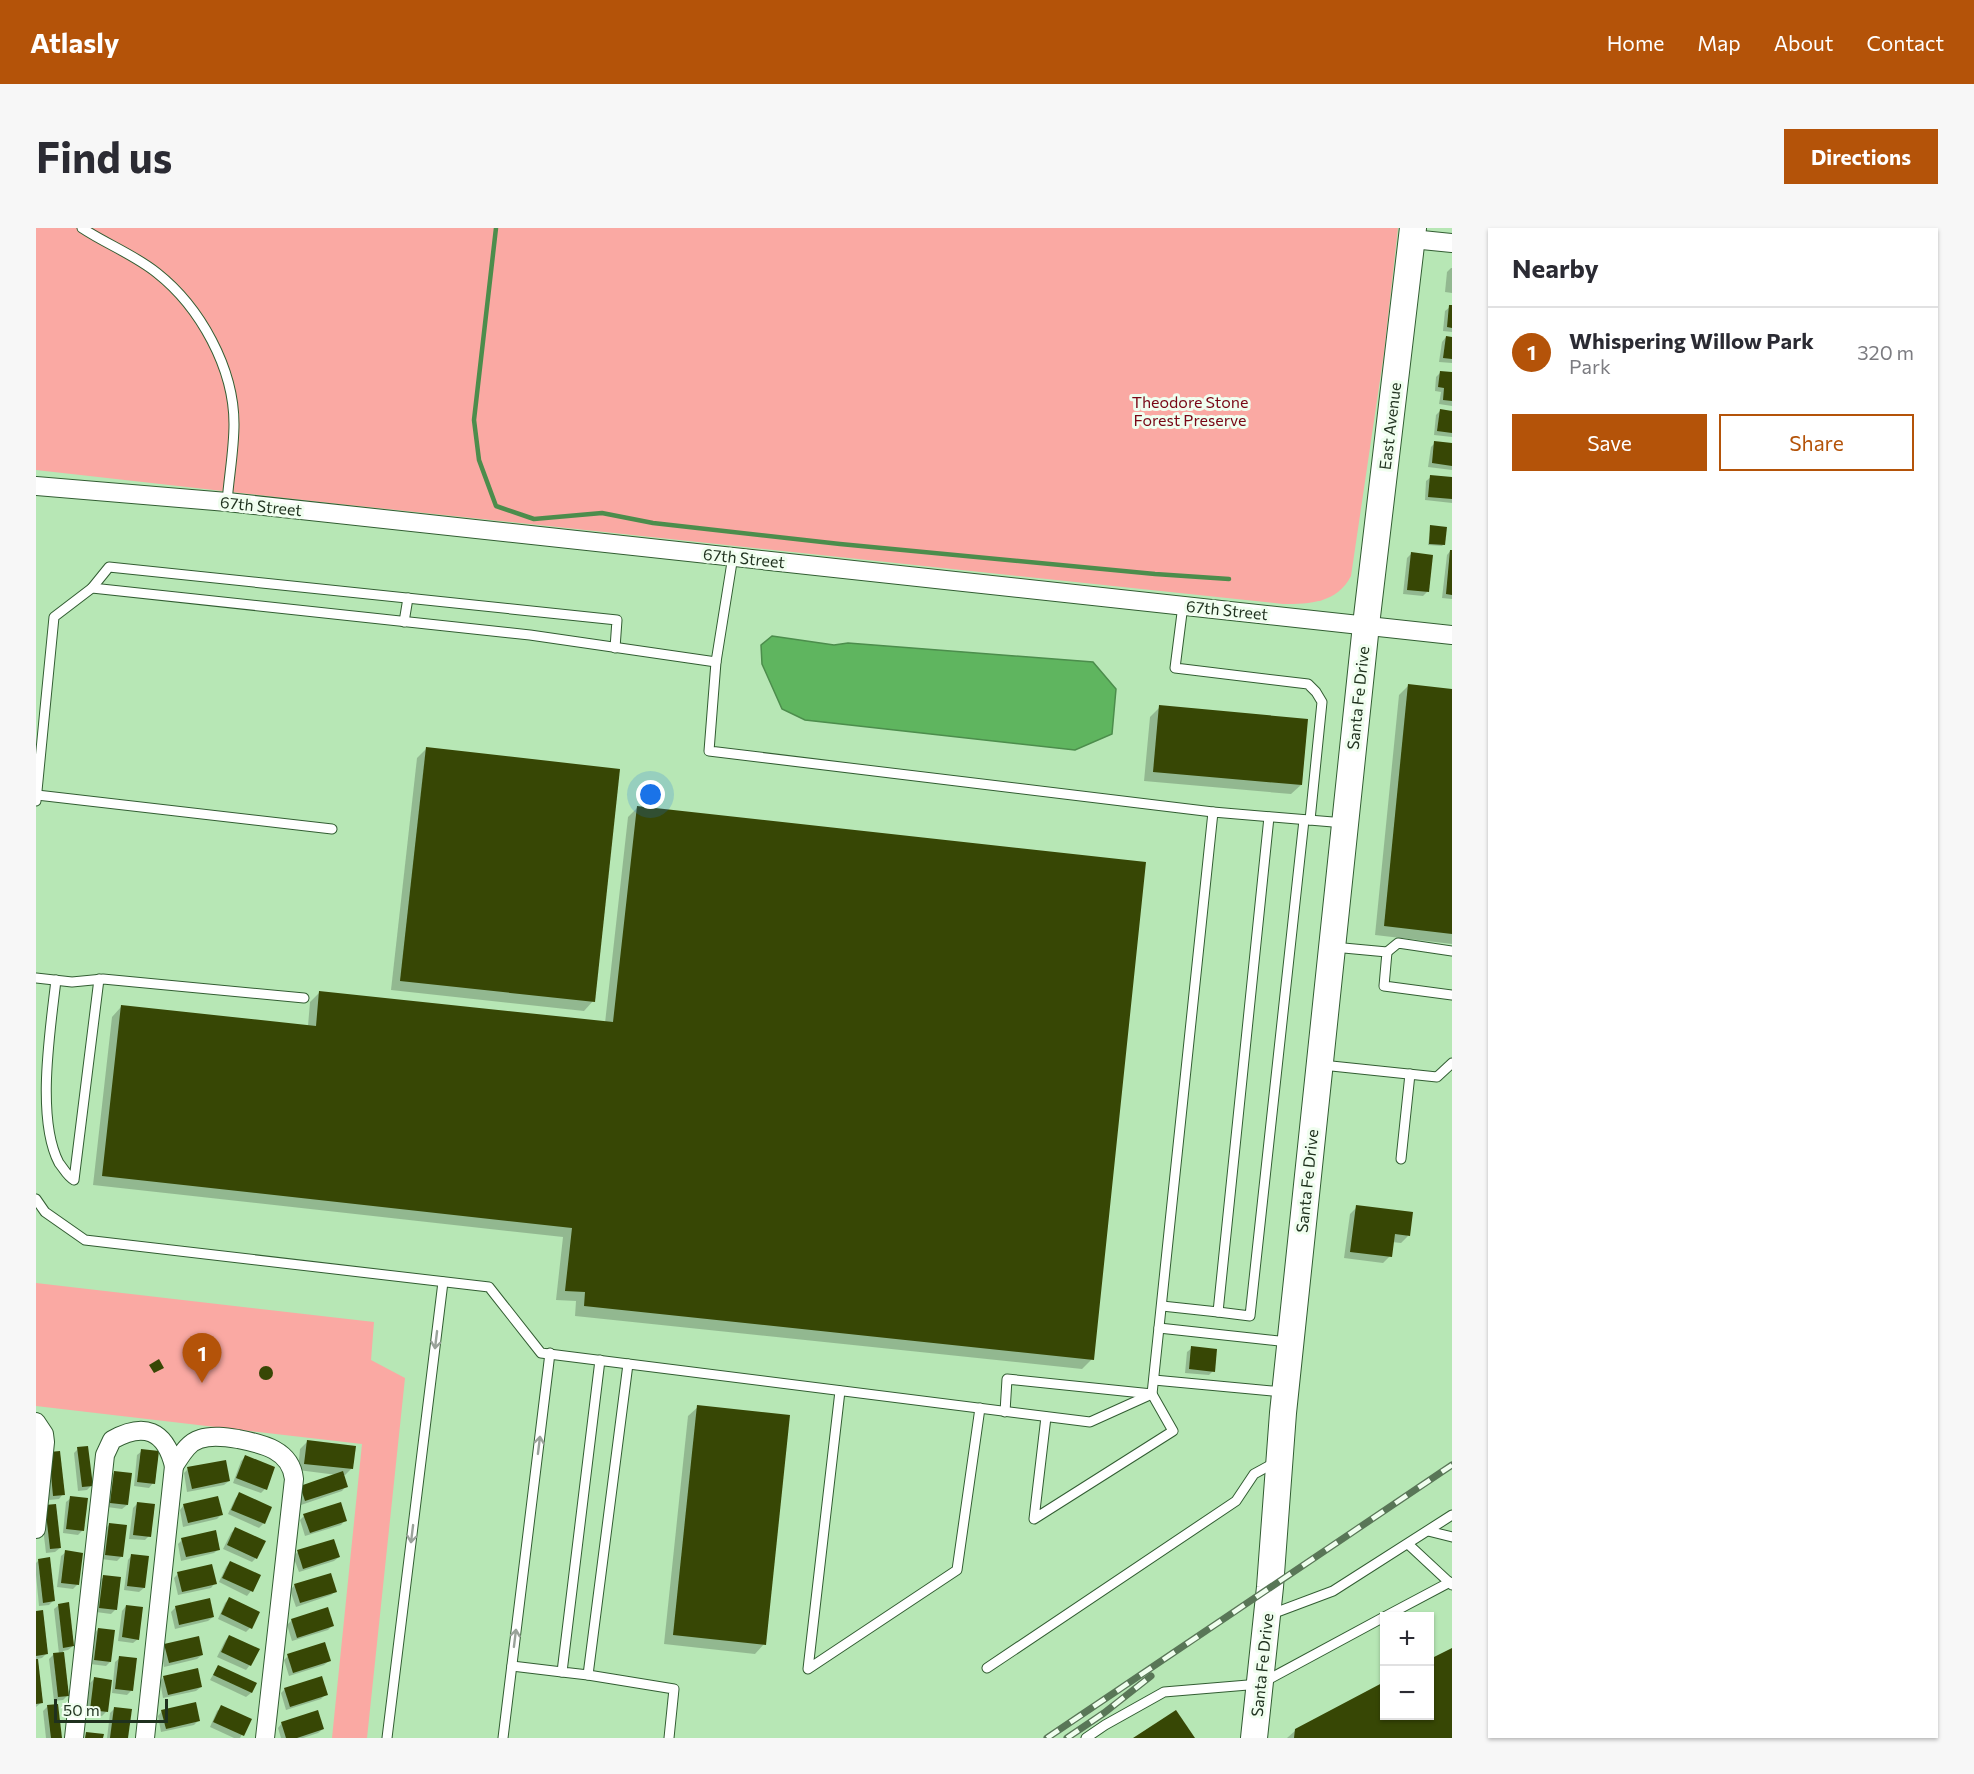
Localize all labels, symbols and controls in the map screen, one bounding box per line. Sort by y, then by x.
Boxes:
text: Atlasly [30,25,119,59]
text: Home [1607,30,1664,55]
text: Map [1697,30,1741,55]
text: About [1774,30,1833,55]
text: Contact [1866,30,1944,55]
button: Directions [1784,129,1938,184]
text: Find us [36,130,172,182]
text: Nearby [1512,252,1599,283]
text: Whispering Willow Park [1569,327,1814,354]
text: 1 [1527,340,1536,364]
text: 320 m [1857,340,1914,364]
text: Park [1569,354,1611,378]
street label: East Avenue [1375,381,1404,471]
park label: Theodore Stone Forest Preserve [1132,392,1248,429]
button: Save [1512,414,1707,471]
button: Share [1719,414,1914,471]
street label: 67th Street [219,492,303,519]
street label: 67th Street [702,544,786,571]
street label: 67th Street [1185,596,1269,623]
street label: Santa Fe Drive [1343,645,1372,751]
your location [636,780,665,809]
street label: Santa Fe Drive [1292,1128,1321,1234]
one-way arrow [430,1330,441,1350]
pin: 1 [182,1334,222,1383]
one-way arrow [533,1435,544,1455]
one-way arrow [407,1523,418,1543]
street label: Santa Fe Drive [1247,1612,1276,1718]
map controls [1380,1612,1434,1720]
button: + [1380,1612,1434,1666]
one-way arrow [510,1629,521,1649]
button: − [1380,1666,1434,1720]
scale bar [54,1696,168,1724]
text: 50 m [63,1700,100,1719]

